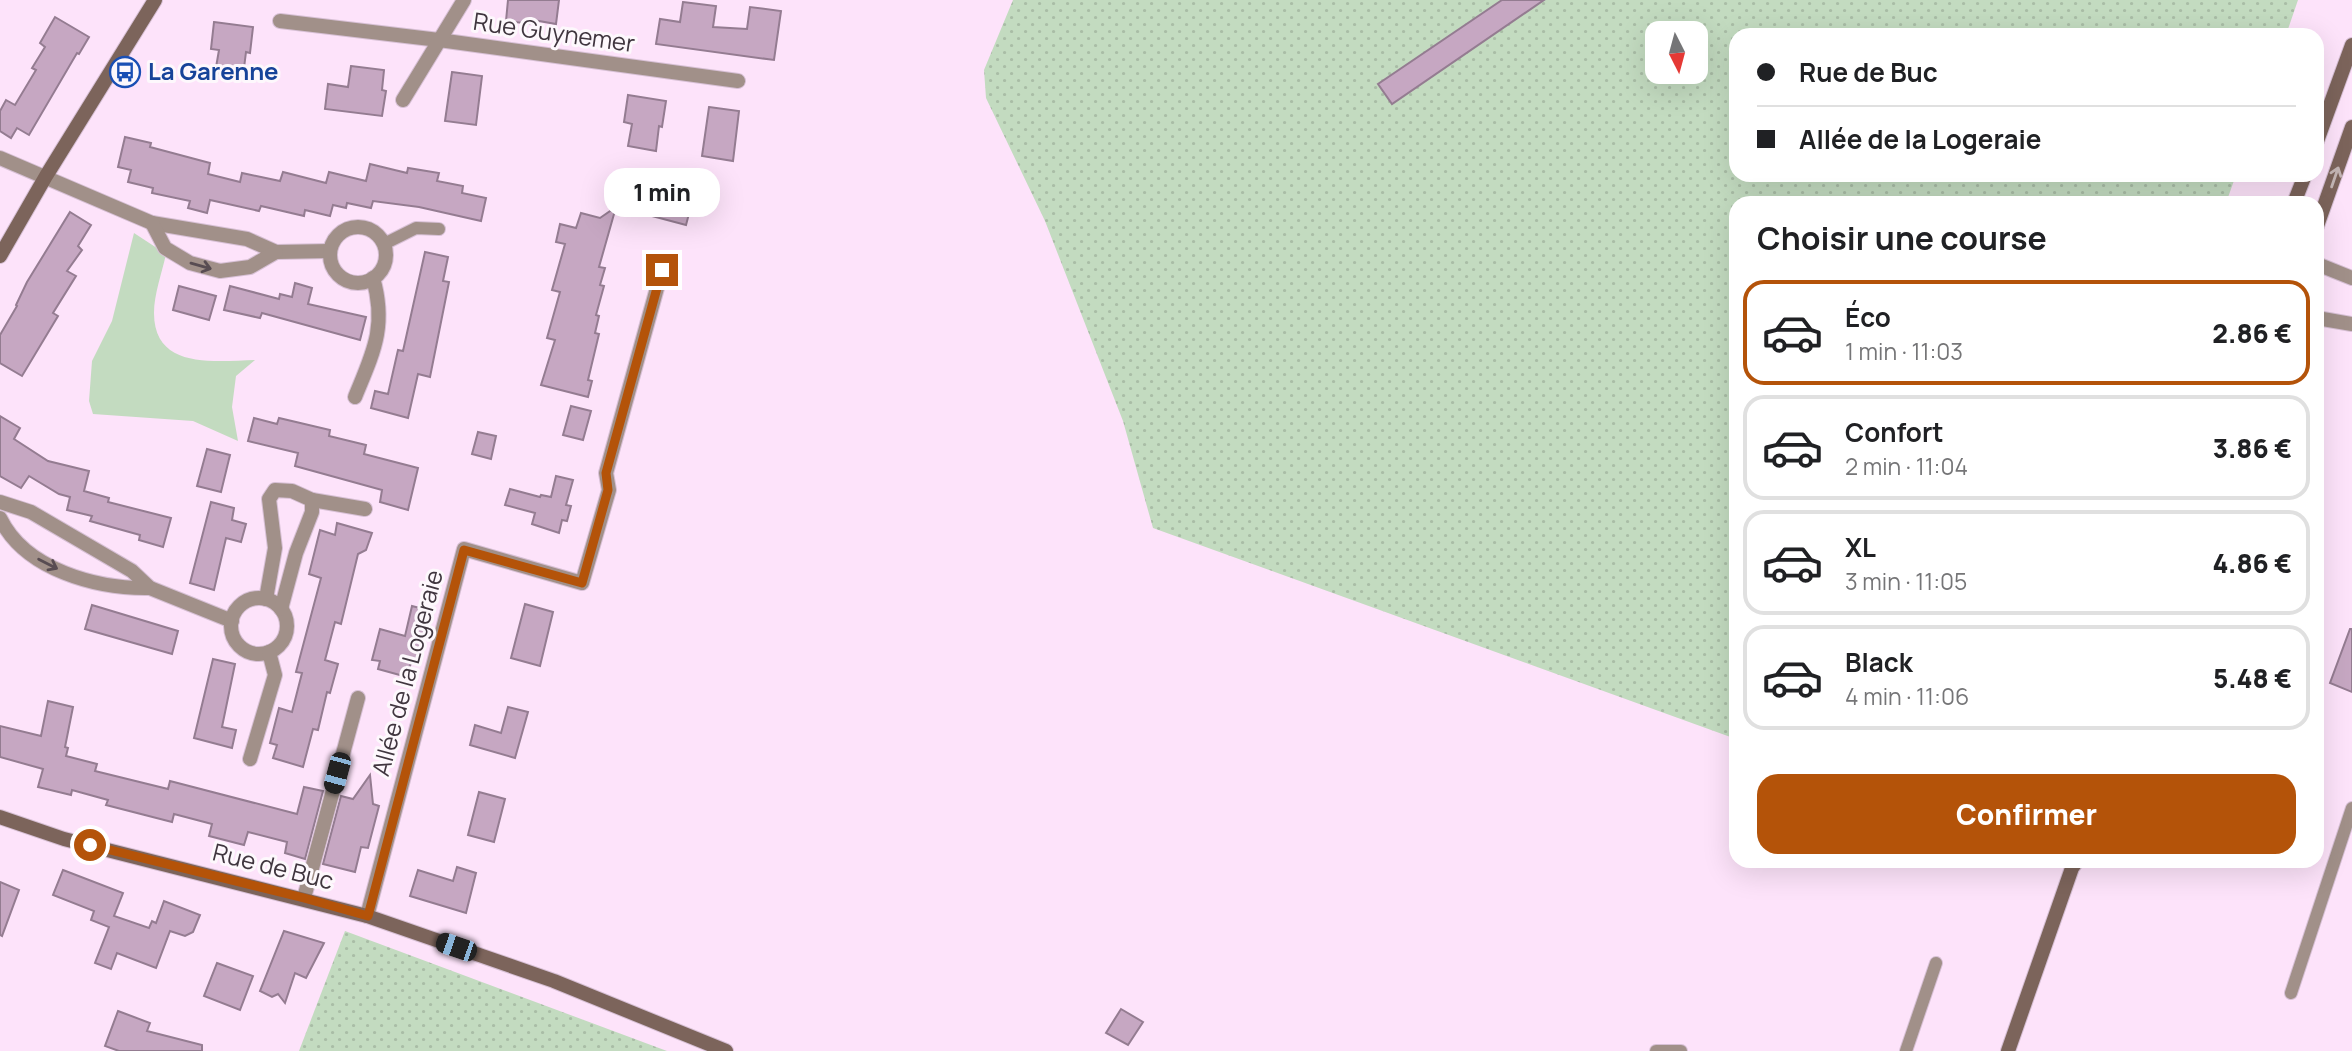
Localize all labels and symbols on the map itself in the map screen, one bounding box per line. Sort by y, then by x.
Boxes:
street label: Rue Guynemer [471,4,637,59]
north arrow [1645,21,1708,84]
place label: La Garenne [148,54,279,87]
bus stop icon: La Garenne [108,55,142,89]
one-way arrow [2329,166,2342,188]
callout: 1 min [604,168,720,218]
route end [646,254,678,286]
one-way arrow [189,260,211,273]
one-way arrow [37,558,58,571]
street label: Allée de la Logeraie [363,566,450,779]
car [322,750,353,796]
route start [74,829,106,861]
street label: Rue de Buc [209,835,337,896]
car [433,930,480,964]

